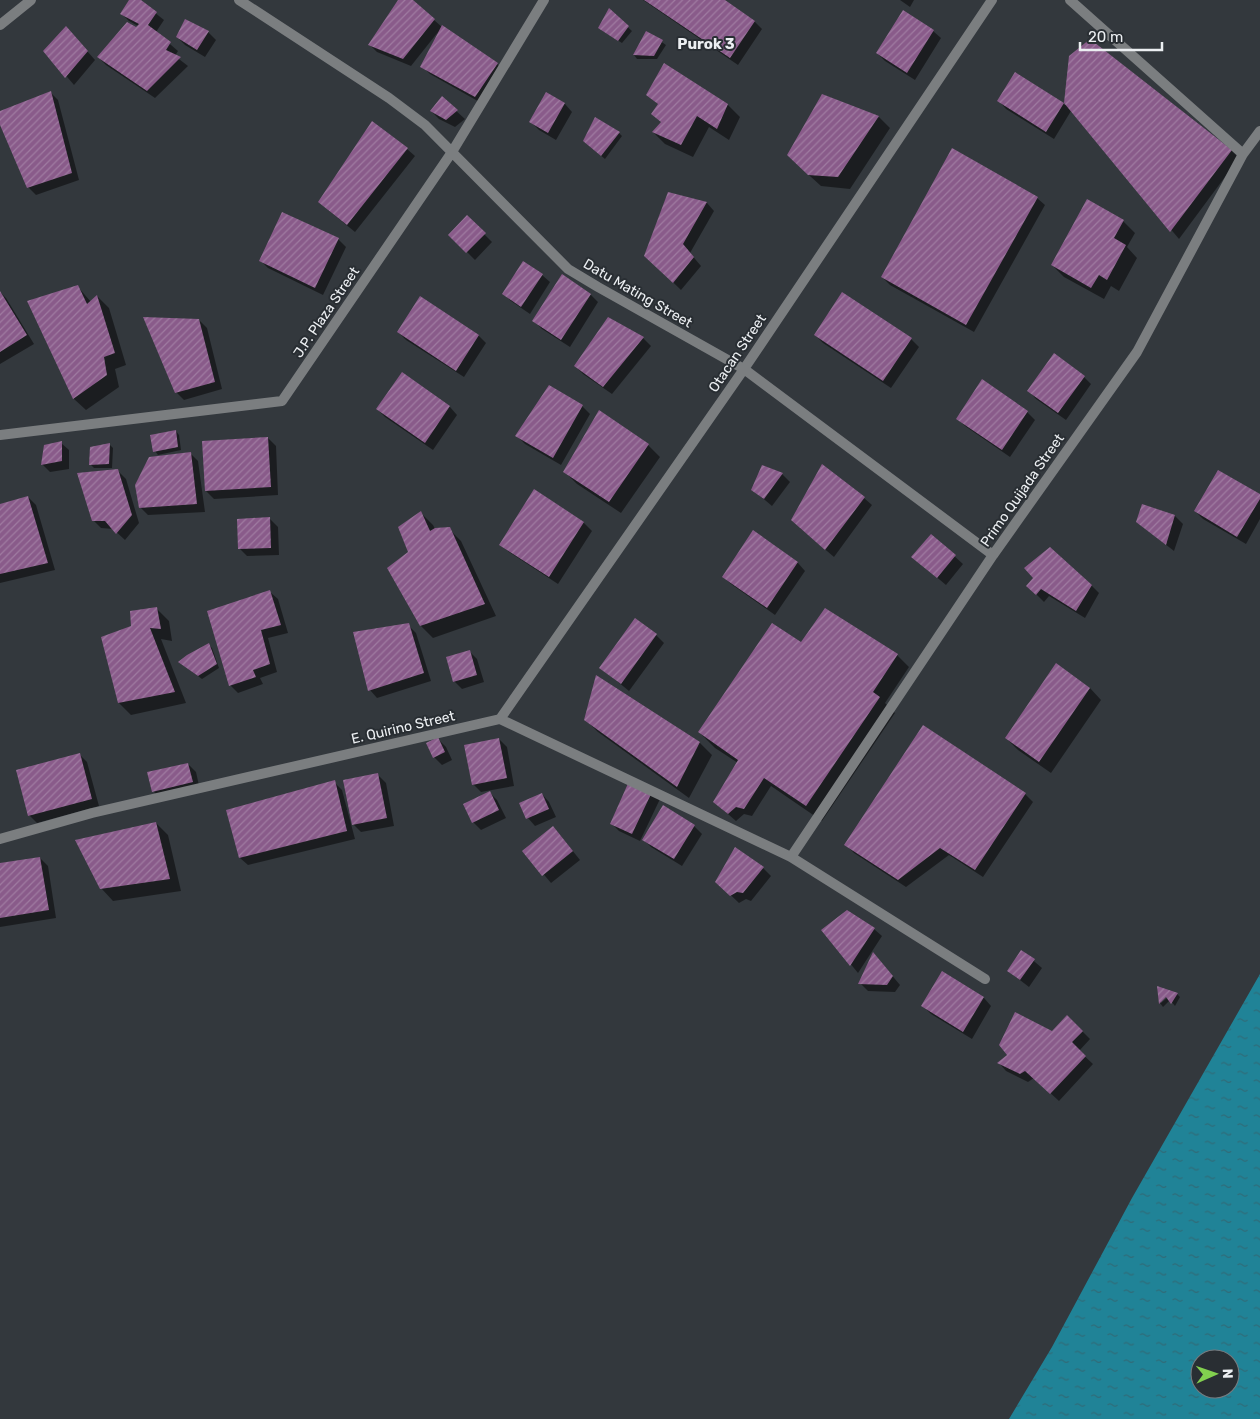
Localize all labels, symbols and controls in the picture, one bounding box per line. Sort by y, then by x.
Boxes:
scale bar [1080,20,1162,52]
text: 20 m [1088,28,1123,46]
district label: Purok 3 [677,35,735,53]
street label: Datu Mating Street [580,255,696,332]
street label: J.P. Plaza Street [290,263,363,361]
street label: Otacan Street [705,311,770,396]
street label: Primo Quijada Street [977,430,1068,550]
street label: E. Quirino Street [350,707,457,748]
north arrow [1190,1349,1240,1399]
text: N [1219,1368,1236,1379]

